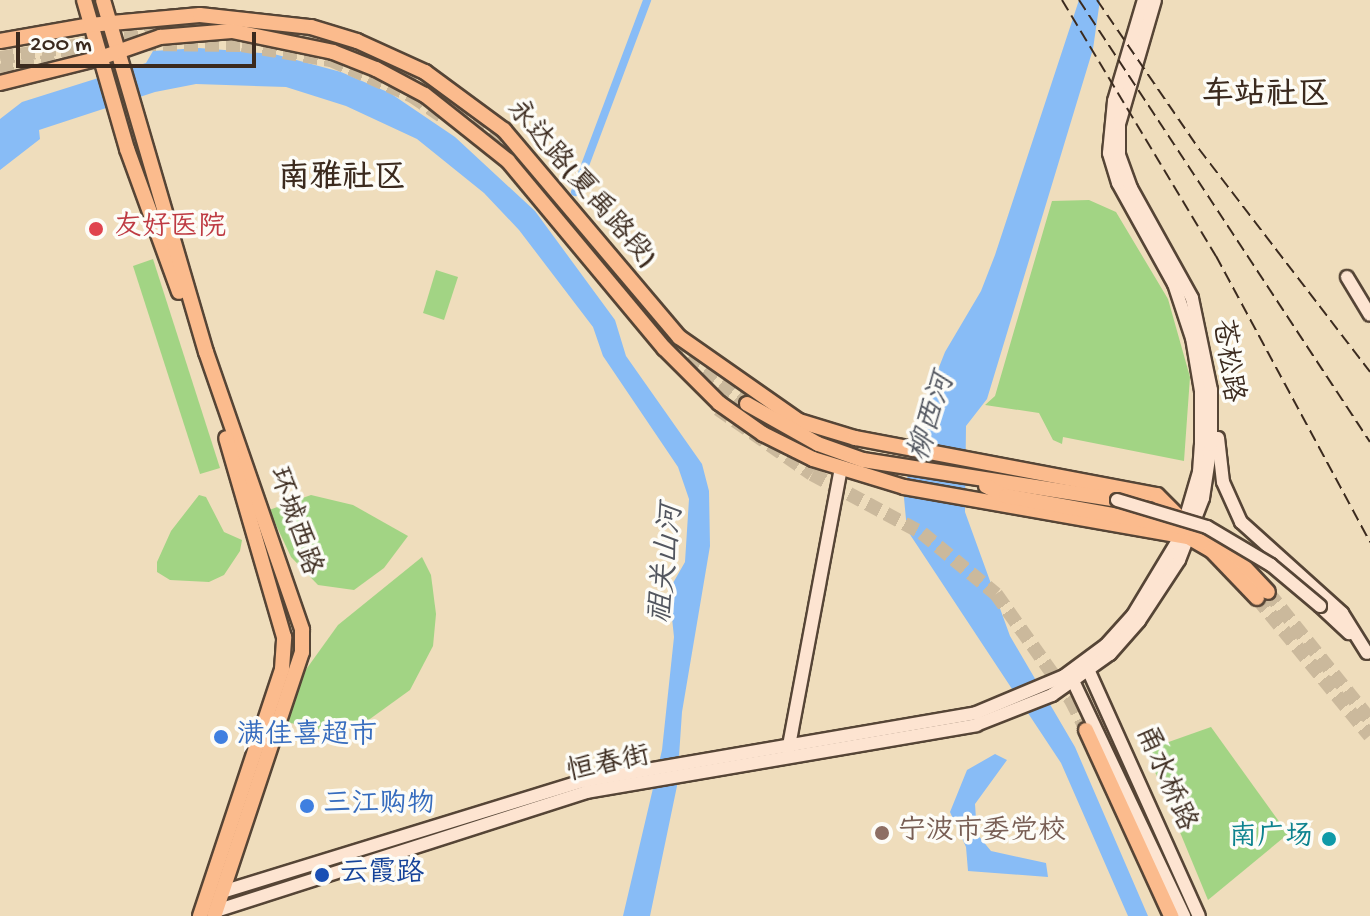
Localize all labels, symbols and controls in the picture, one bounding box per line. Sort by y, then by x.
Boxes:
scale bar [20,16,260,66]
text: 200 m [30,31,92,60]
district label: 车站社区 [1202,78,1330,116]
street label: 永达路(夏禹路段) [498,94,662,276]
district label: 南雅社区 [278,161,406,199]
place label: 友好医院 [114,212,226,246]
marker: 友好医院 [85,218,107,240]
street label: 苍松路 [1204,317,1248,405]
water label: 柳西河 [903,370,965,466]
street label: 环城西路 [259,464,327,580]
water label: 祖关山河 [645,502,693,626]
place label: 满佳喜超市 [237,720,377,754]
street label: 甬水桥路 [1126,721,1202,837]
marker: 满佳喜超市 [212,728,230,746]
street label: 恒春街 [564,741,654,791]
place label: 三江购物 [323,789,435,823]
marker: 三江购物 [298,797,316,815]
place label: 宁波市委党校 [898,816,1066,850]
place label: 南广场 [1229,822,1313,856]
marker: 宁波市委党校 [873,824,891,842]
marker: 南广场 [1320,830,1338,848]
place label: 云霞路 [340,858,424,892]
marker: 云霞路 [311,864,333,886]

